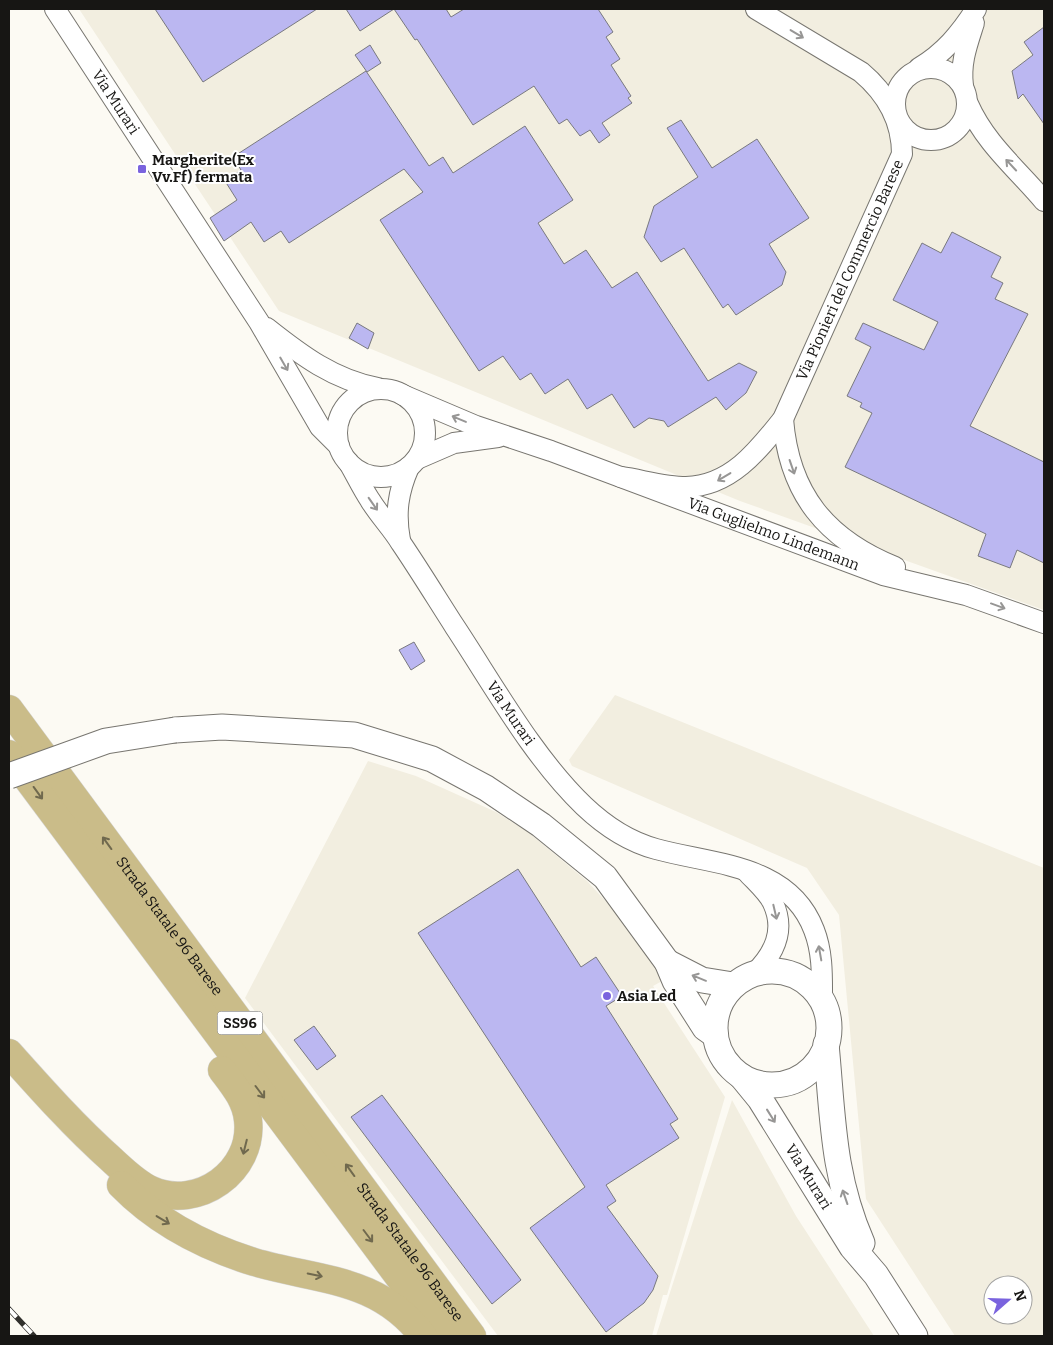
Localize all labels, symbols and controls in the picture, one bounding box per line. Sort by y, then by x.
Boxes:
one-way arrow [790,29,804,39]
street label: Via Murari [88,66,143,138]
place label: Margherite(Ex Vv.Ff) fermata [152,151,255,186]
street label: Via Pionieri del Commercio Barese [793,157,907,383]
one-way arrow [1005,159,1017,172]
marker: Margherite(Ex Vv.Ff) fermata [136,163,148,175]
one-way arrow [279,357,289,371]
one-way arrow [452,414,467,424]
one-way arrow [788,458,797,474]
one-way arrow [717,473,731,483]
street label: Via Guglielmo Lindemann [685,494,862,575]
one-way arrow [368,497,378,511]
one-way arrow [990,602,1006,612]
street label: Via Murari [483,678,539,749]
one-way arrow [32,786,43,799]
one-way arrow [102,837,113,850]
street label: Strada Statale 96 Barese [112,853,227,999]
one-way arrow [771,903,780,919]
one-way arrow [815,945,824,961]
one-way arrow [692,973,707,982]
place label: Asia Led [617,987,676,1005]
marker: Asia Led [601,990,613,1002]
road number: SS96 [218,1011,262,1034]
one-way arrow [255,1085,266,1098]
one-way arrow [766,1108,776,1122]
one-way arrow [240,1139,249,1155]
street label: Via Murari [781,1141,836,1213]
one-way arrow [345,1163,355,1177]
street label: Strada Statale 96 Barese [353,1179,467,1325]
one-way arrow [840,1190,849,1205]
one-way arrow [156,1215,170,1225]
one-way arrow [363,1229,373,1243]
one-way arrow [306,1271,322,1280]
north arrow [983,1275,1033,1325]
text: N [1010,1288,1030,1304]

